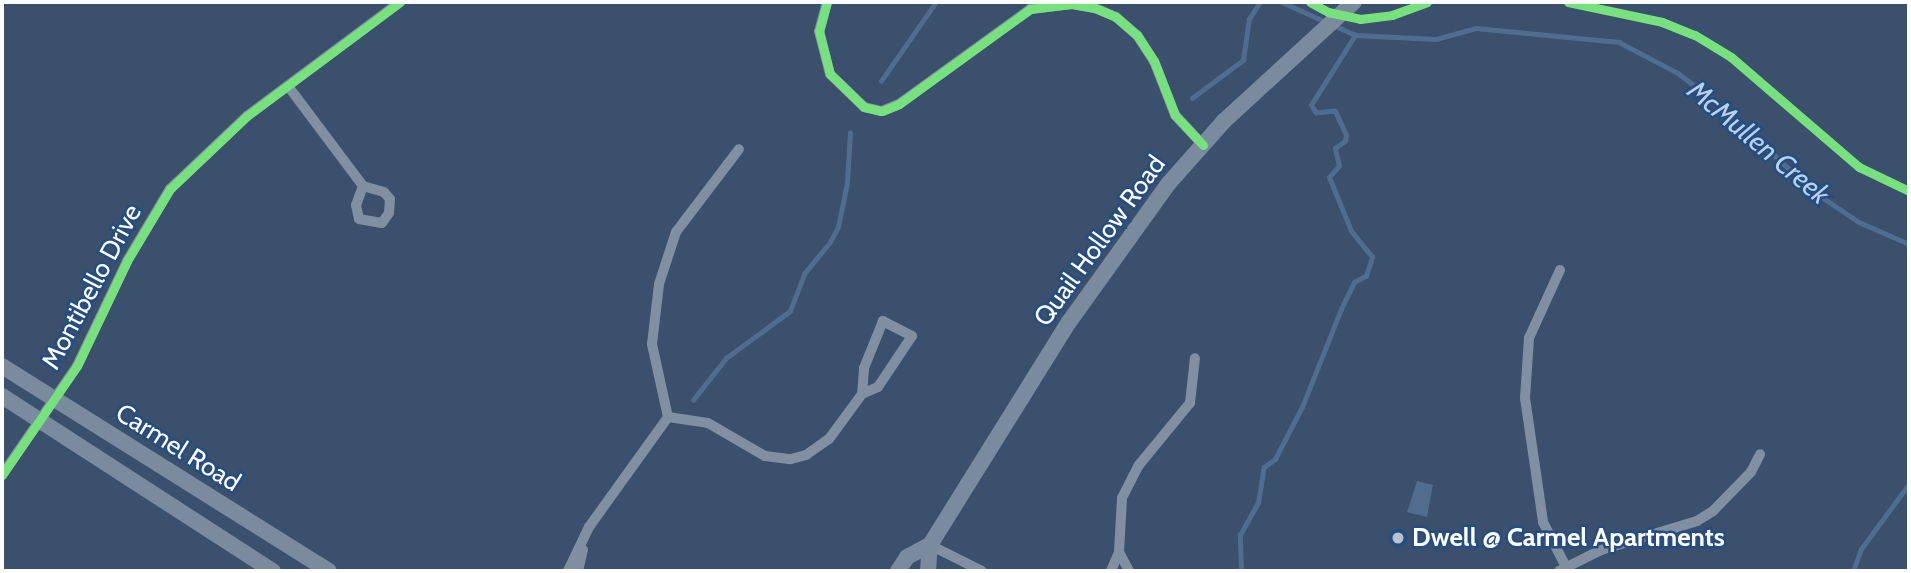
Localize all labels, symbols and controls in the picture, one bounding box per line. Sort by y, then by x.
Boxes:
water label: McMullen Creek [1681,73,1837,211]
street label: Quail Hollow Road [1028,150,1172,332]
street label: Montibello Drive [35,199,149,375]
street label: Carmel Road [110,397,246,499]
place label: Dwell @ Carmel Apartments [1412,522,1725,554]
marker: Dwell @ Carmel Apartments [1390,530,1406,546]

